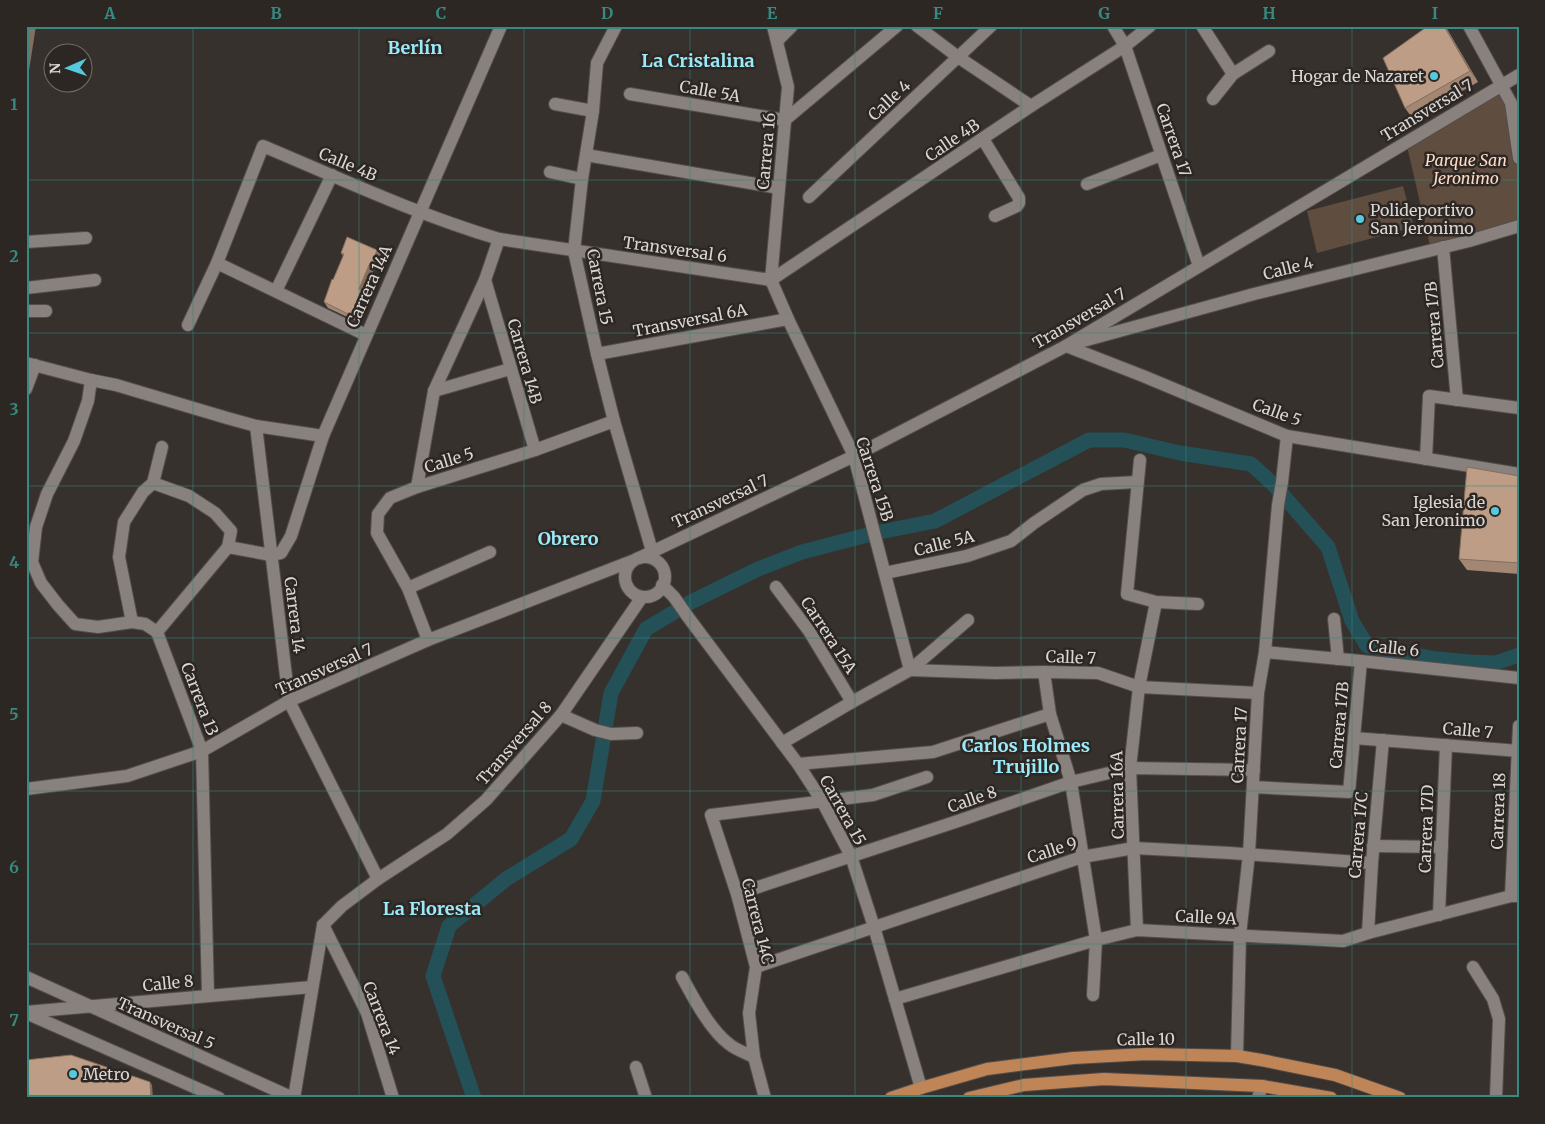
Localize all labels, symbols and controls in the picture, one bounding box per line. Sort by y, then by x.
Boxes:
text: A [103,3,116,23]
text: B [270,3,282,23]
text: C [436,3,446,23]
text: D [601,3,613,23]
text: E [767,3,778,23]
text: F [933,3,943,23]
text: G [1098,3,1110,23]
text: H [1262,3,1276,23]
text: I [1432,3,1438,23]
district label: Berlín [388,36,442,59]
north arrow [42,42,92,92]
district label: La Cristalina [641,49,755,72]
text: N [46,63,64,74]
place label: Hogar de Nazaret [1291,66,1425,86]
marker: Hogar de Nazaret [1428,70,1440,82]
street label: Calle 4 [863,75,915,125]
street label: Transversal 7 [1377,75,1477,145]
street label: Calle 5A [678,76,743,106]
text: 1 [10,94,18,114]
street label: Carrera 17 [1152,101,1196,179]
street label: Carrera 16 [753,111,779,190]
street label: Calle 4B [921,114,983,165]
street label: Calle 4B [316,143,380,185]
park label: Parque San Jeronimo [1425,150,1507,188]
place label: Polideportivo San Jeronimo [1370,200,1474,238]
marker: Polideportivo San Jeronimo [1354,213,1366,225]
street label: Transversal 6 [622,232,729,266]
street label: Carrera 14A [342,241,396,330]
text: 2 [9,246,19,266]
street label: Carrera 15 [583,247,617,327]
street label: Calle 4 [1261,252,1315,284]
street label: Carrera 17B [1420,280,1448,369]
street label: Transversal 7 [1029,283,1129,353]
street label: Transversal 6A [631,299,749,341]
street label: Carrera 14B [503,316,547,406]
street label: Calle 5 [1250,394,1304,430]
text: 3 [9,399,19,419]
street label: Carrera 15B [852,434,898,524]
street label: Calle 5 [422,443,476,477]
street label: Transversal 7 [669,470,771,532]
place label: Iglesia de San Jeronimo [1381,492,1485,530]
marker: Iglesia de San Jeronimo [1489,505,1501,517]
street label: Calle 5A [912,526,977,560]
district label: Obrero [538,527,599,550]
text: 4 [9,552,19,572]
street label: Carrera 14 [280,575,310,655]
street label: Carrera 15A [797,593,862,678]
street label: Calle 6 [1368,635,1421,661]
street label: Transversal 7 [272,639,376,699]
street label: Calle 7 [1045,646,1097,668]
street label: Carrera 13 [177,660,223,738]
street label: Carrera 17B [1325,680,1353,769]
street label: Transversal 8 [472,697,556,789]
text: 5 [9,704,19,724]
street label: Carrera 17 [1227,706,1251,784]
street label: Calle 7 [1442,718,1494,742]
district label: Carlos Holmes Trujillo [962,734,1090,778]
street label: Carrera 16A [1106,750,1128,839]
street label: Carrera 15 [816,771,870,849]
street label: Carrera 18 [1487,772,1509,850]
street label: Calle 8 [945,781,999,817]
street label: Carrera 17D [1414,784,1438,874]
street label: Carrera 17C [1344,791,1372,879]
street label: Calle 9 [1025,833,1079,867]
text: 6 [9,857,19,877]
street label: Carrera 14C [738,876,778,966]
district label: La Floresta [383,897,481,920]
street label: Calle 9A [1175,905,1238,929]
street label: Calle 8 [142,970,194,996]
street label: Carrera 14 [359,978,405,1058]
street label: Transversal 5 [114,993,218,1053]
text: 7 [9,1010,19,1030]
street label: Calle 10 [1117,1028,1175,1050]
place label: Metro [83,1064,129,1084]
marker: Metro [67,1068,79,1080]

